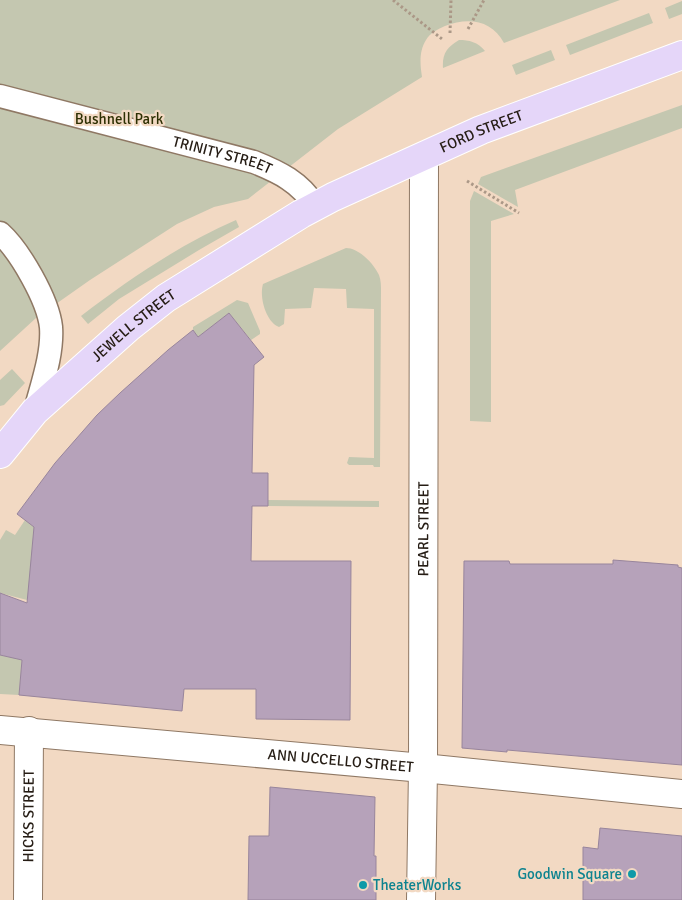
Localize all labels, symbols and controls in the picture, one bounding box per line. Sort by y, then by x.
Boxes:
street label: FORD STREET [437,106,526,157]
park label: Bushnell Park [75,110,164,128]
street label: TRINITY STREET [171,132,276,178]
street label: JEWELL STREET [88,285,179,365]
street label: PEARL STREET [414,481,432,577]
street label: ANN UCCELLO STREET [267,745,415,776]
street label: HICKS STREET [19,769,38,863]
place label: Goodwin Square [517,865,622,883]
marker: Goodwin Square [626,868,638,880]
place label: TheaterWorks [373,876,462,894]
marker: TheaterWorks [357,879,369,891]

